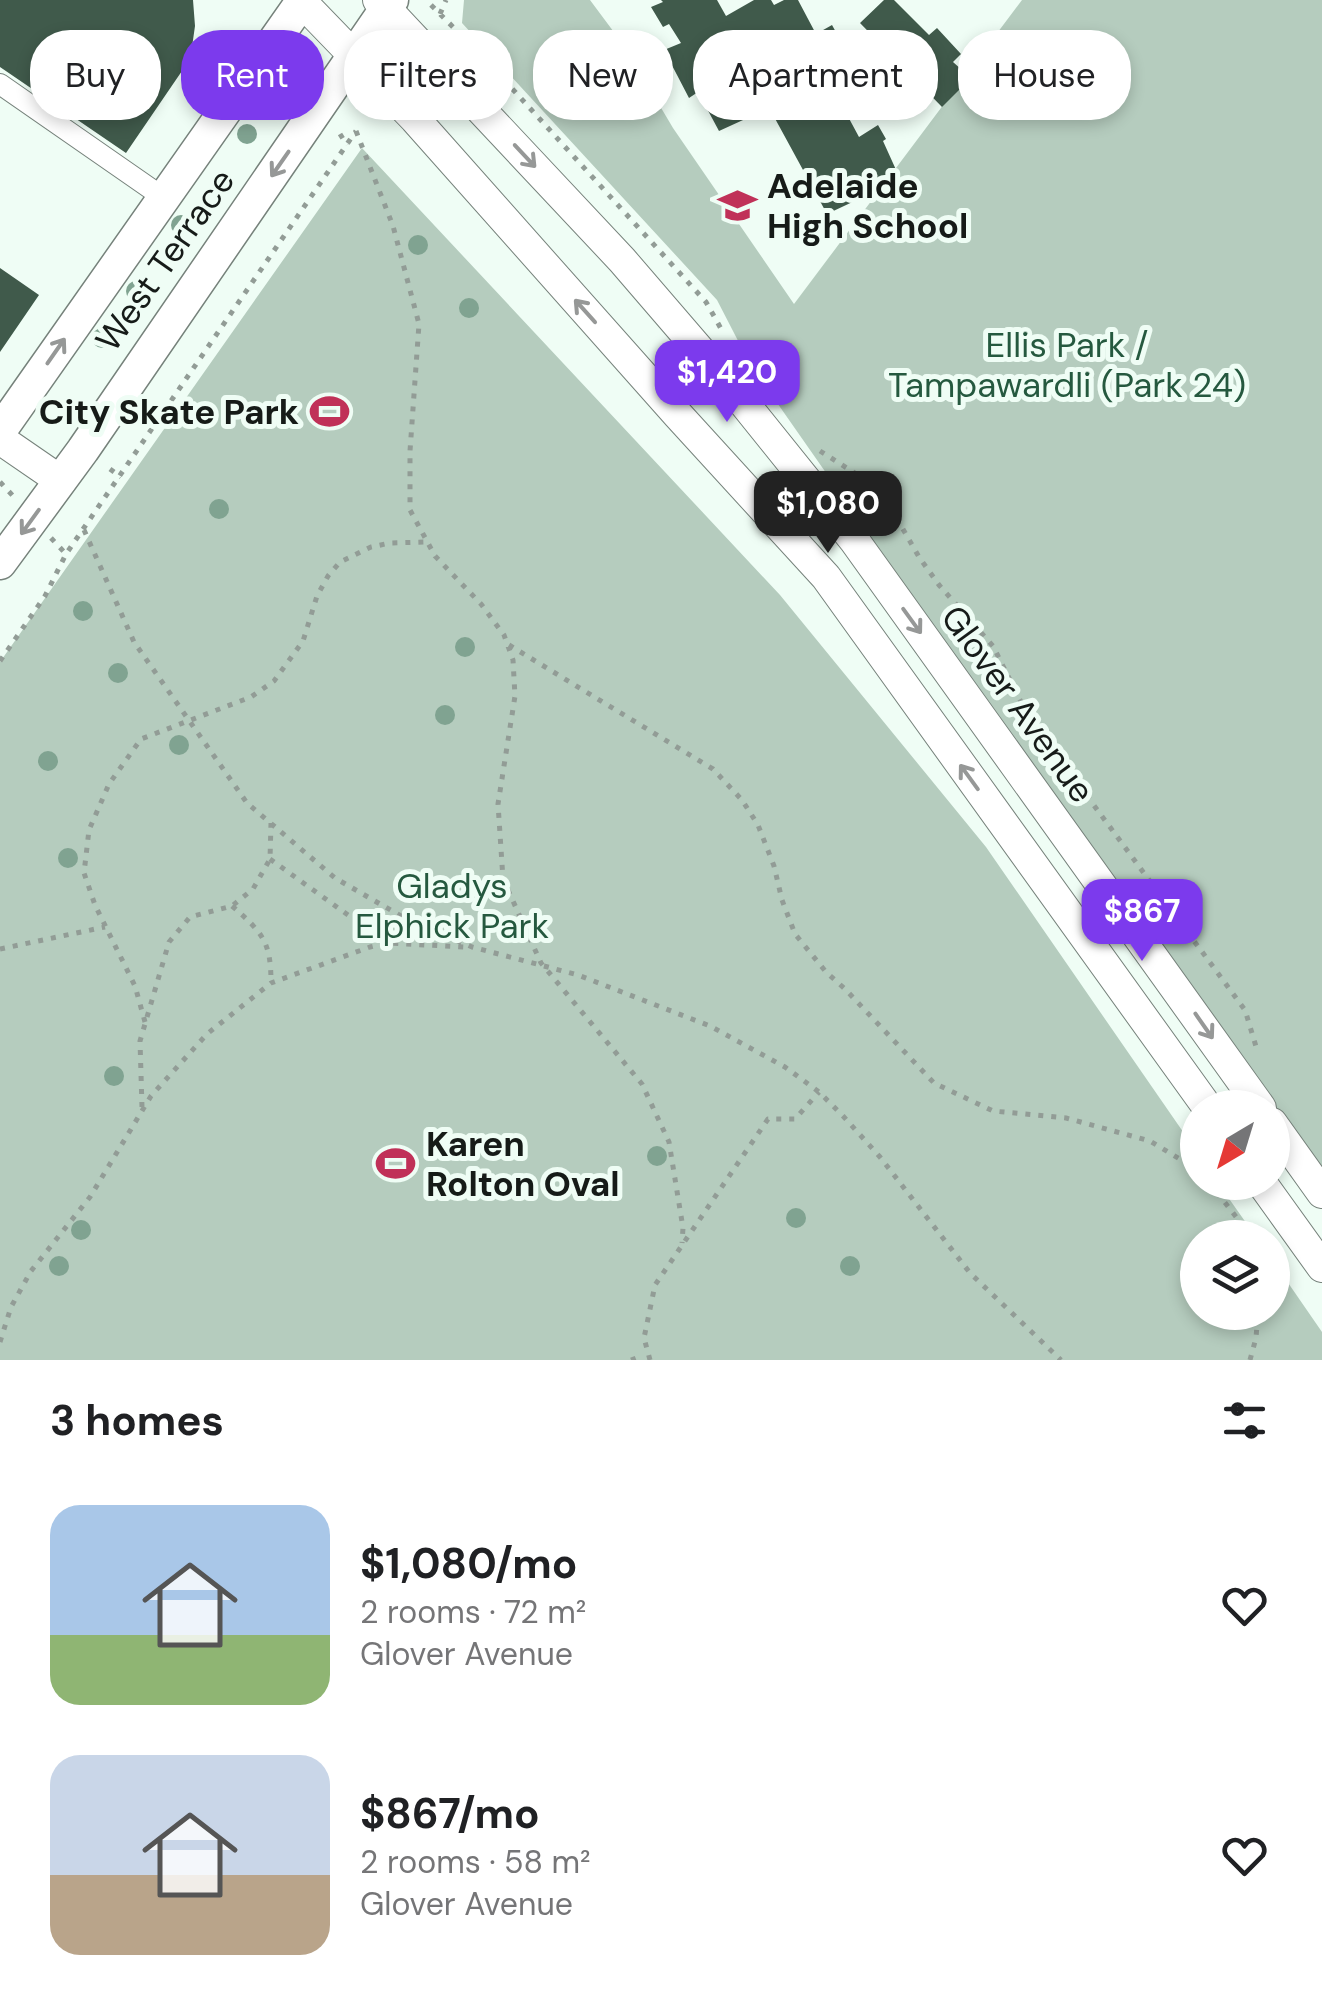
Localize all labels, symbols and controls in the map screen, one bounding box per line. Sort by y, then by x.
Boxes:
chip: Buy [30,30,161,120]
chip: Rent [181,30,324,120]
chip: Filters [344,30,513,120]
chip: New [533,30,673,120]
chip: Apartment [693,30,938,120]
chip: House [958,30,1131,120]
one-way arrow [513,143,536,168]
one-way arrow [270,149,291,177]
street label: West Terrace [85,160,245,360]
place label: Adelaide High School [767,163,968,249]
school or university icon: Adelaide High School [716,185,758,227]
one-way arrow [573,299,596,324]
park label: Ellis Park / Tampawardli (Park 24) [888,322,1246,408]
one-way arrow [45,338,66,365]
pin: $1,420 [646,340,808,425]
text: $1,420 [677,351,777,393]
place label: City Skate Park [39,389,299,435]
sports icon: City Skate Park [308,391,350,433]
pin: $1,080 [747,471,909,556]
text: $1,080 [776,482,880,524]
one-way arrow [20,508,41,535]
street label: Glover Avenue [931,596,1105,812]
one-way arrow [901,607,922,634]
one-way arrow [959,763,980,791]
park label: Gladys Elphick Park [355,863,549,949]
pin: $867 [1083,879,1201,964]
text: $867 [1104,890,1180,932]
one-way arrow [1193,1012,1214,1040]
north arrow [1180,1090,1290,1200]
map controls [1180,1090,1290,1330]
place label: Karen Rolton Oval [426,1121,620,1207]
sports icon: Karen Rolton Oval [375,1143,417,1185]
button: layers [1180,1220,1290,1330]
text: 3 homes [50,1393,224,1448]
icon: filters [1217,1393,1272,1448]
text: $1,080/mo [360,1536,577,1591]
icon: home [130,1545,250,1665]
icon: heart [1217,1578,1272,1633]
text: 2 rooms · 72 m² [360,1591,586,1633]
text: Glover Avenue [360,1633,573,1675]
text: $867/mo [360,1786,540,1841]
icon: home [130,1795,250,1915]
icon: heart [1217,1828,1272,1883]
text: 2 rooms · 58 m² [360,1841,591,1883]
text: Glover Avenue [360,1883,573,1925]

